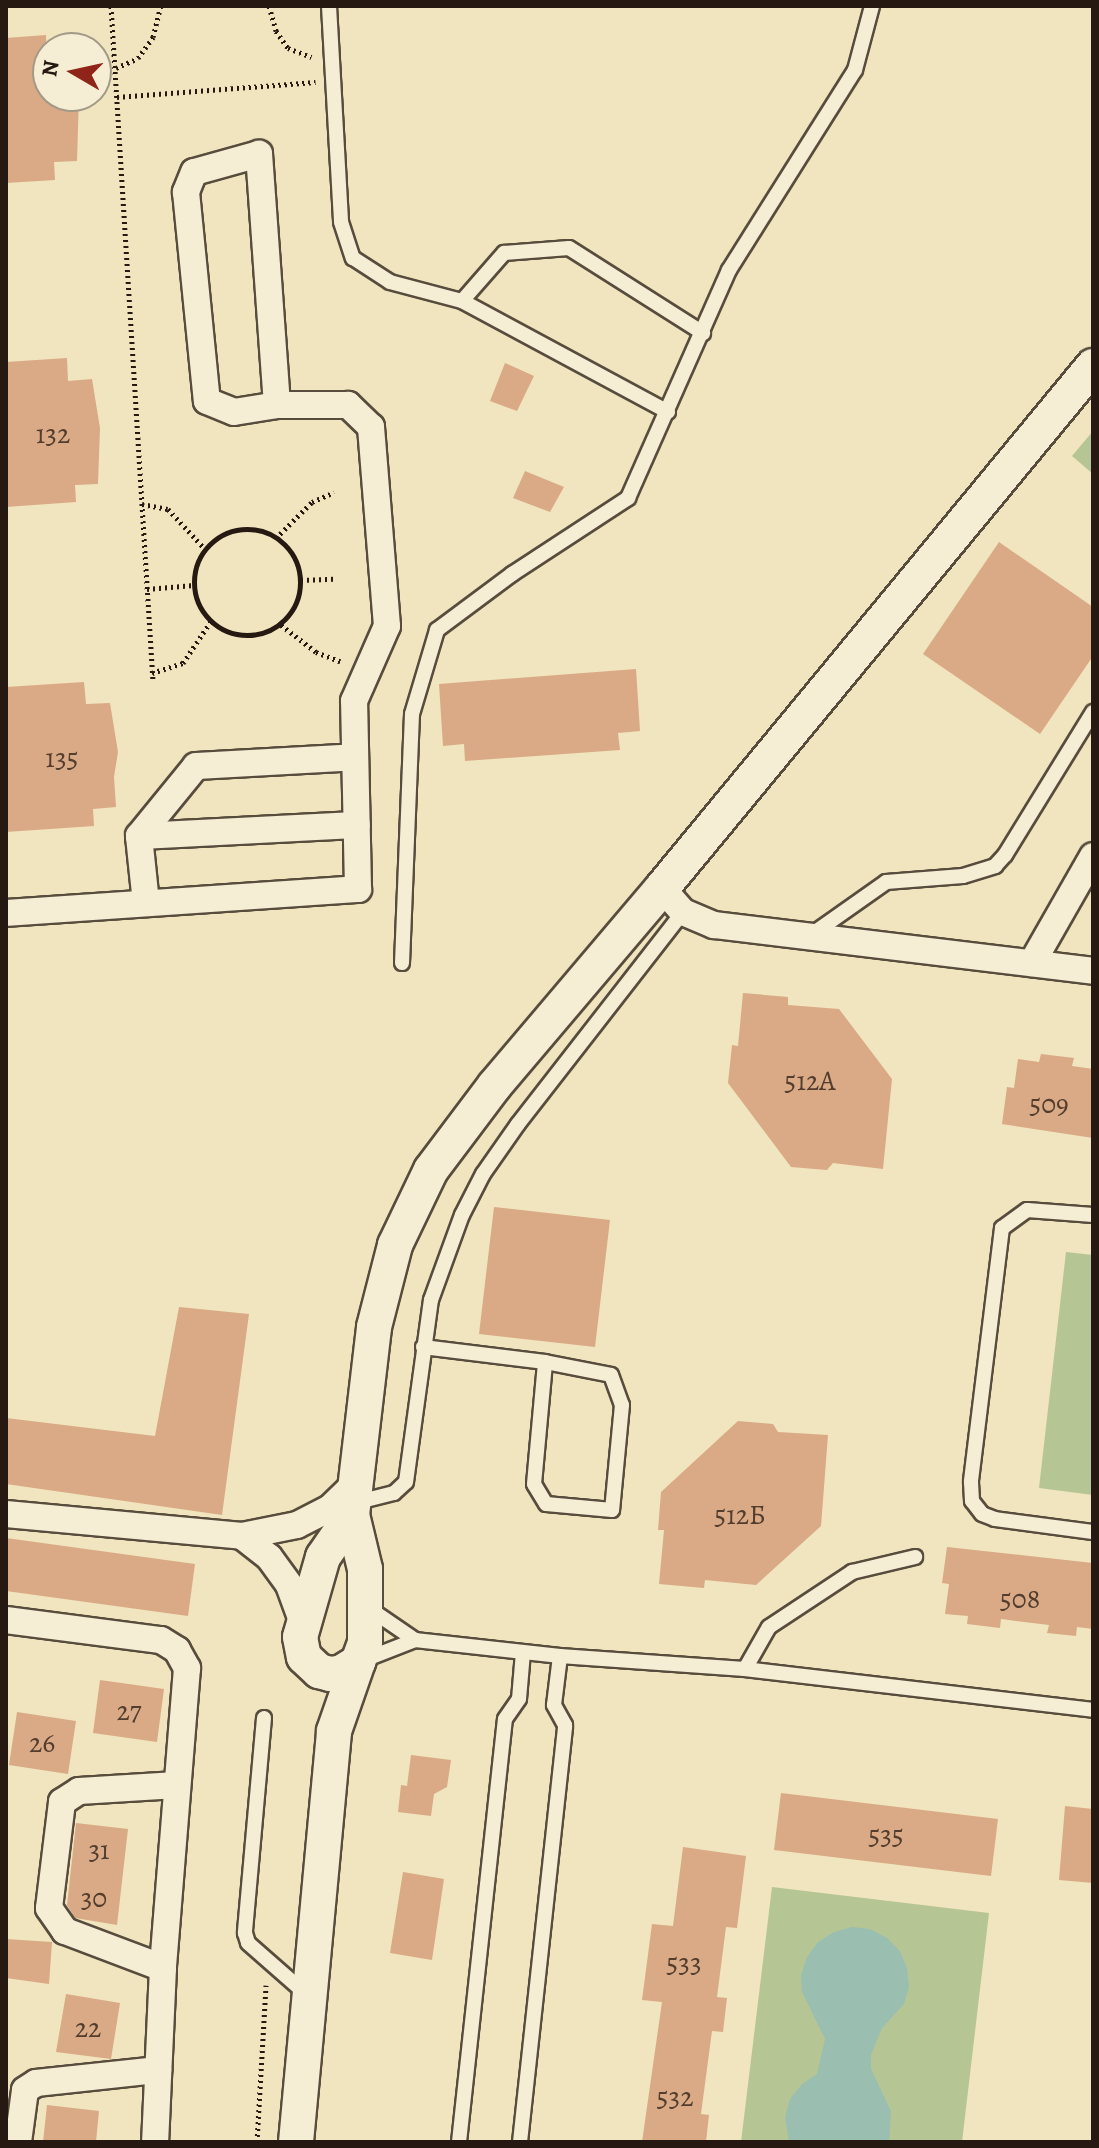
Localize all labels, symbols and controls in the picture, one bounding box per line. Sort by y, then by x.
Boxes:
north arrow [32,32,112,112]
text: N [34,58,66,79]
house number: 132 [36,417,70,451]
house number: 135 [45,741,79,775]
house number: 512А [784,1064,836,1098]
house number: 509 [1029,1087,1069,1121]
house number: 512Б [714,1498,766,1532]
house number: 508 [1000,1582,1040,1616]
house number: 27 [116,1694,142,1728]
house number: 26 [29,1726,55,1760]
house number: 535 [868,1818,904,1852]
house number: 31 [88,1833,110,1867]
house number: 30 [81,1881,107,1915]
house number: 533 [666,1946,702,1980]
house number: 22 [75,2011,101,2045]
house number: 532 [657,2080,693,2114]

